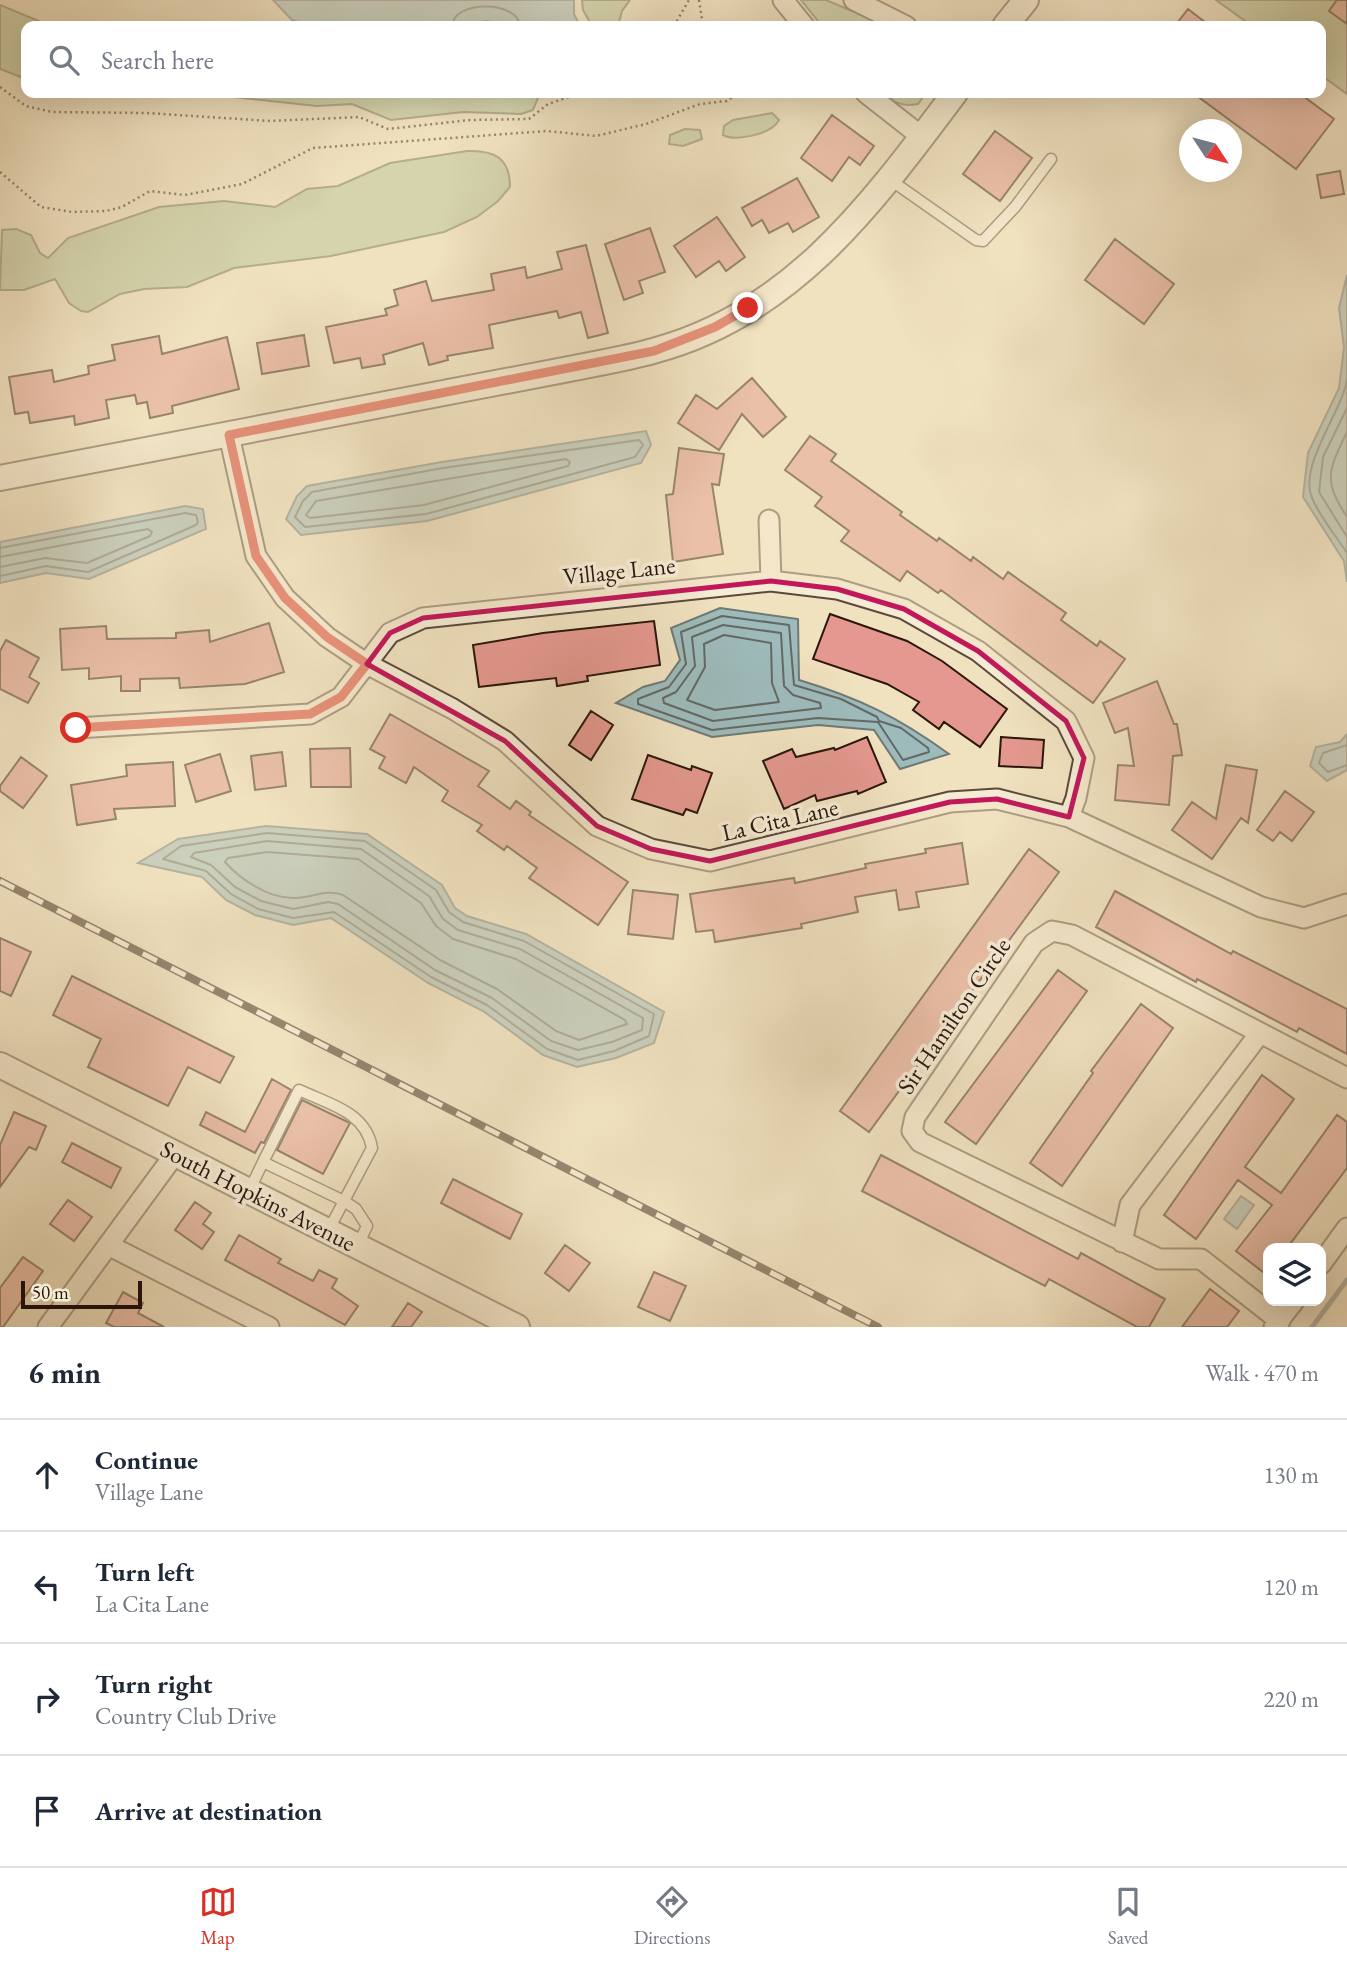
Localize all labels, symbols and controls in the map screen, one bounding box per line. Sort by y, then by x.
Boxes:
search box [21,21,1326,98]
icon: search [45,41,83,79]
text: Search here [101,43,214,77]
north arrow [1179,119,1242,182]
route end [732,292,763,323]
street label: Village Lane [561,549,677,592]
route start [60,712,91,743]
street label: La Cita Lane [718,791,841,848]
street label: Sir Hamilton Circle [890,932,1017,1100]
street label: South Hopkins Avenue [155,1133,361,1258]
map controls [1263,1243,1326,1306]
button: layers [1263,1243,1326,1306]
scale bar [21,1278,142,1310]
text: 50 m [32,1280,69,1305]
text: 6 min [28,1353,101,1392]
text: Walk · 470 m [1205,1358,1319,1388]
text: Continue [95,1443,198,1477]
icon: ahead [28,1456,66,1494]
text: 130 m [1263,1460,1319,1490]
text: Village Lane [95,1477,203,1507]
text: Turn left [95,1555,194,1589]
icon: left [28,1568,66,1606]
text: 120 m [1263,1572,1319,1602]
text: La Cita Lane [95,1589,209,1619]
text: Turn right [95,1667,213,1701]
icon: right [28,1680,66,1718]
text: 220 m [1263,1684,1319,1714]
text: Country Club Drive [95,1701,276,1731]
icon: arrive [28,1792,66,1830]
text: Arrive at destination [95,1794,322,1828]
tab: Map [199,1883,237,1950]
tab: Directions [634,1883,710,1950]
tab: Saved [1108,1883,1148,1950]

